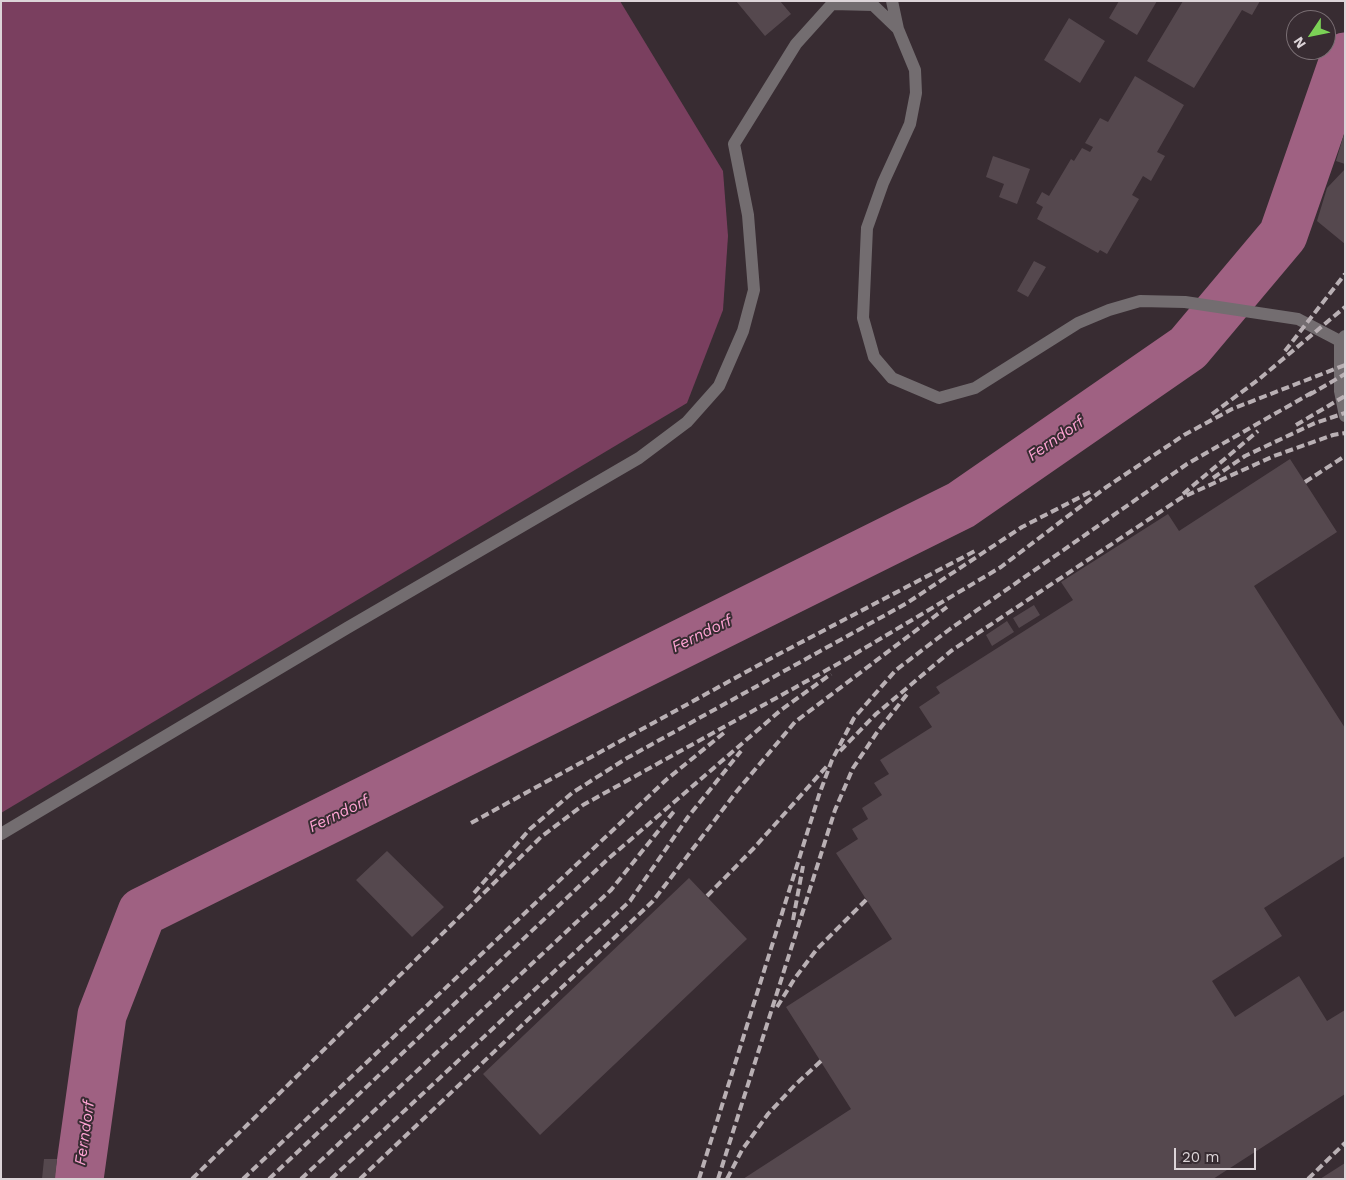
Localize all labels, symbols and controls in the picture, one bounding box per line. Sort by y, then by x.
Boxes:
north arrow [1286,10,1336,60]
text: N [1290,34,1309,52]
water label: Ferndorf [1024,412,1088,466]
water label: Ferndorf [668,611,736,657]
water label: Ferndorf [305,791,373,837]
water label: Ferndorf [71,1099,99,1167]
scale bar [1176,1138,1258,1170]
text: 20 m [1182,1148,1220,1166]

